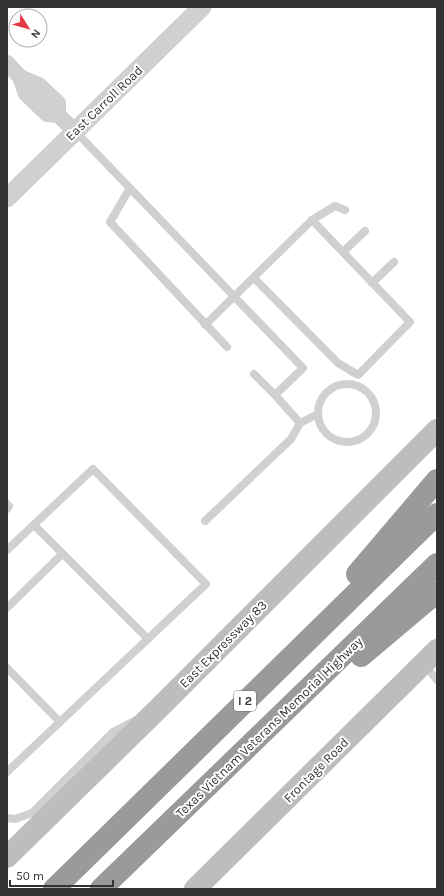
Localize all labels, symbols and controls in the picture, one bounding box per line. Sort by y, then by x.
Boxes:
north arrow [8,8,48,48]
text: N [28,27,43,41]
street label: East Carroll Road [62,62,146,144]
street label: East Expressway 83 [176,597,270,691]
street label: Texas Vietnam Veterans Memorial Highway [173,634,365,820]
road number: I 2 [234,691,256,711]
street label: Frontage Road [280,734,352,806]
scale bar [10,862,113,888]
text: 50 m [16,869,44,883]

